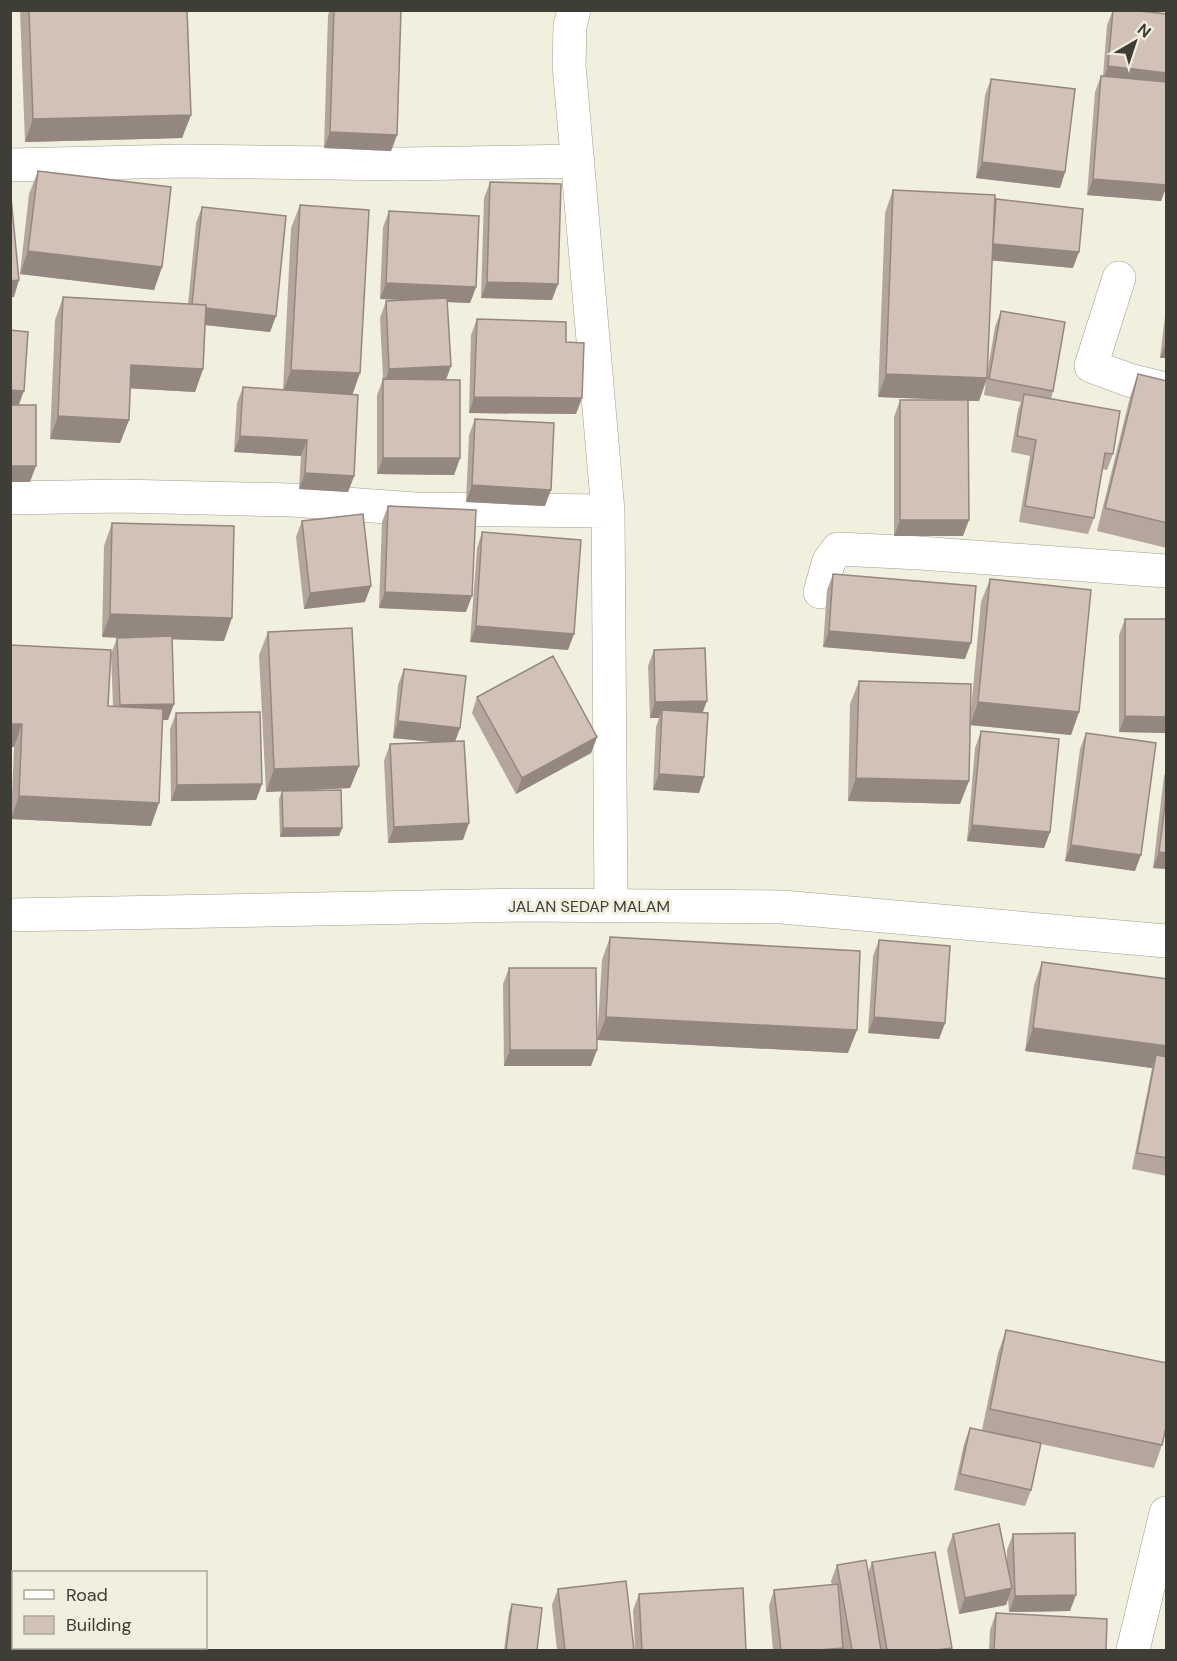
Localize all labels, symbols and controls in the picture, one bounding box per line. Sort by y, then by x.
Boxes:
north arrow [1105,12,1165,72]
text: N [1133,19,1155,43]
street label: JALAN SEDAP MALAM [508,896,670,917]
legend [12,1571,207,1649]
text: Road [66,1583,108,1607]
text: Building [66,1613,131,1637]

